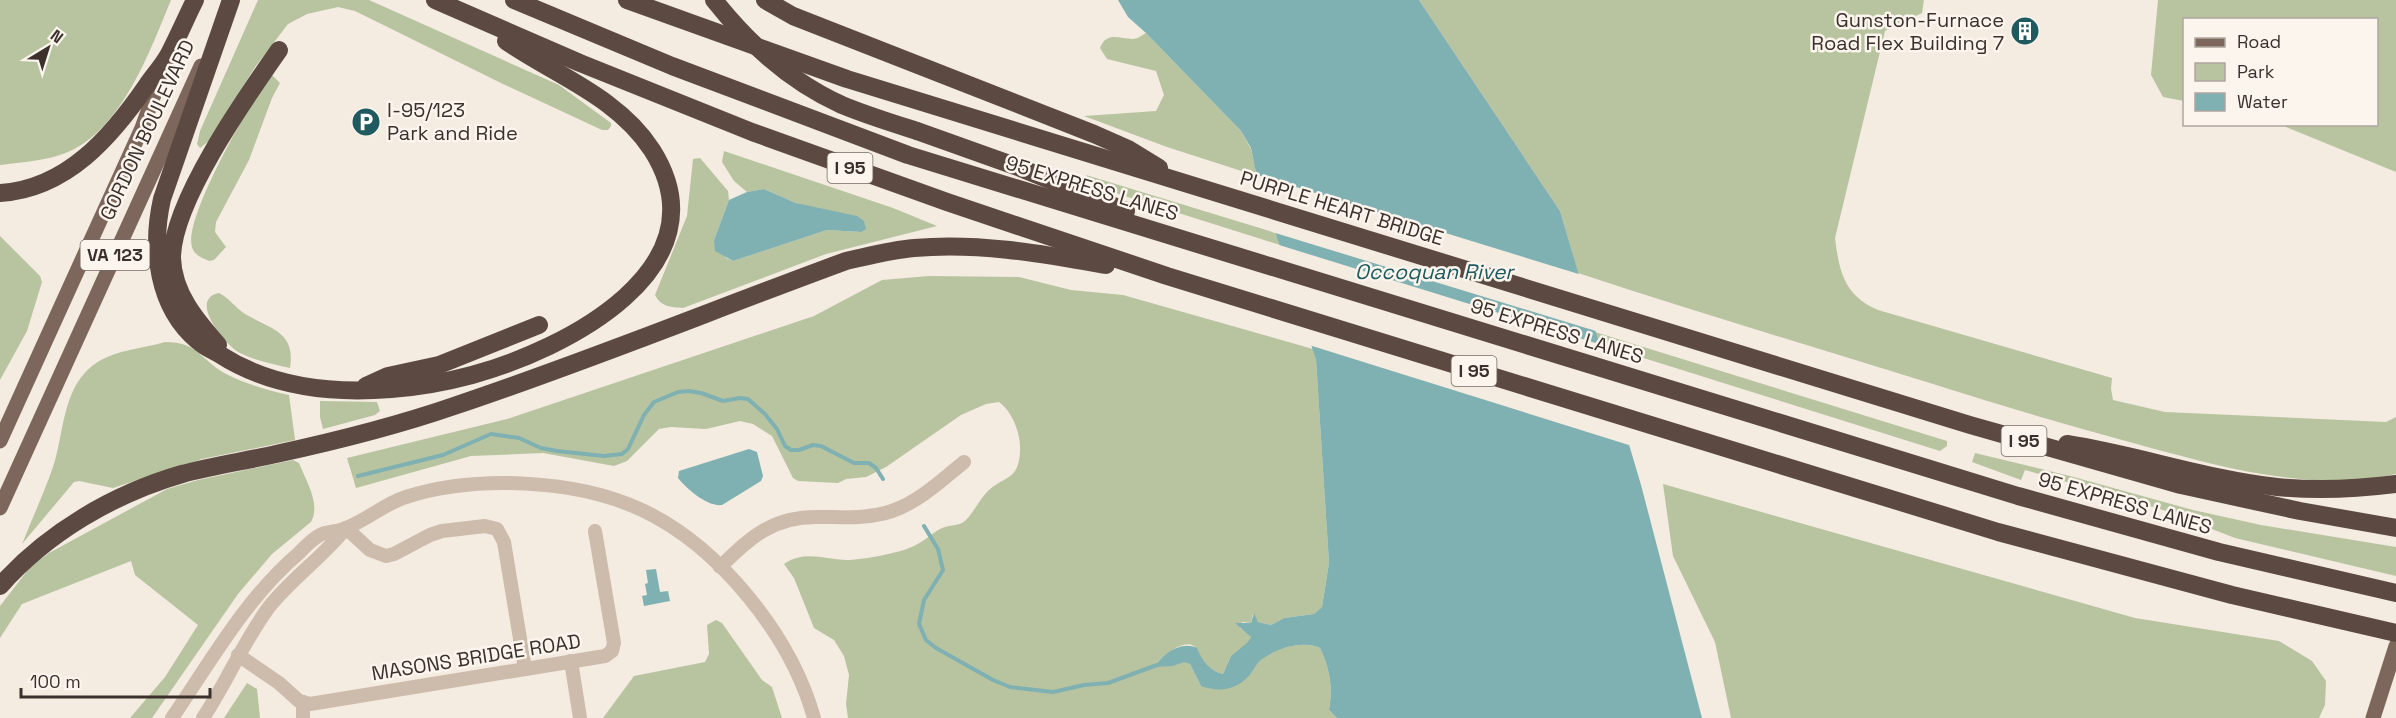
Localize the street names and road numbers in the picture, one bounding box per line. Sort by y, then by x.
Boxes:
street label: GORDON BOULEVARD [94,36,200,224]
street label: 95 EXPRESS LANES [1002,149,1182,227]
road number: I 95 [828,153,872,183]
street label: PURPLE HEART BRIDGE [1237,165,1447,251]
road number: VA 123 [80,240,150,270]
street label: 95 EXPRESS LANES [1467,292,1647,370]
road number: I 95 [1452,356,1496,386]
road number: I 95 [2002,426,2046,456]
street label: 95 EXPRESS LANES [2035,466,2215,540]
street label: MASONS BRIDGE ROAD [370,628,582,686]

